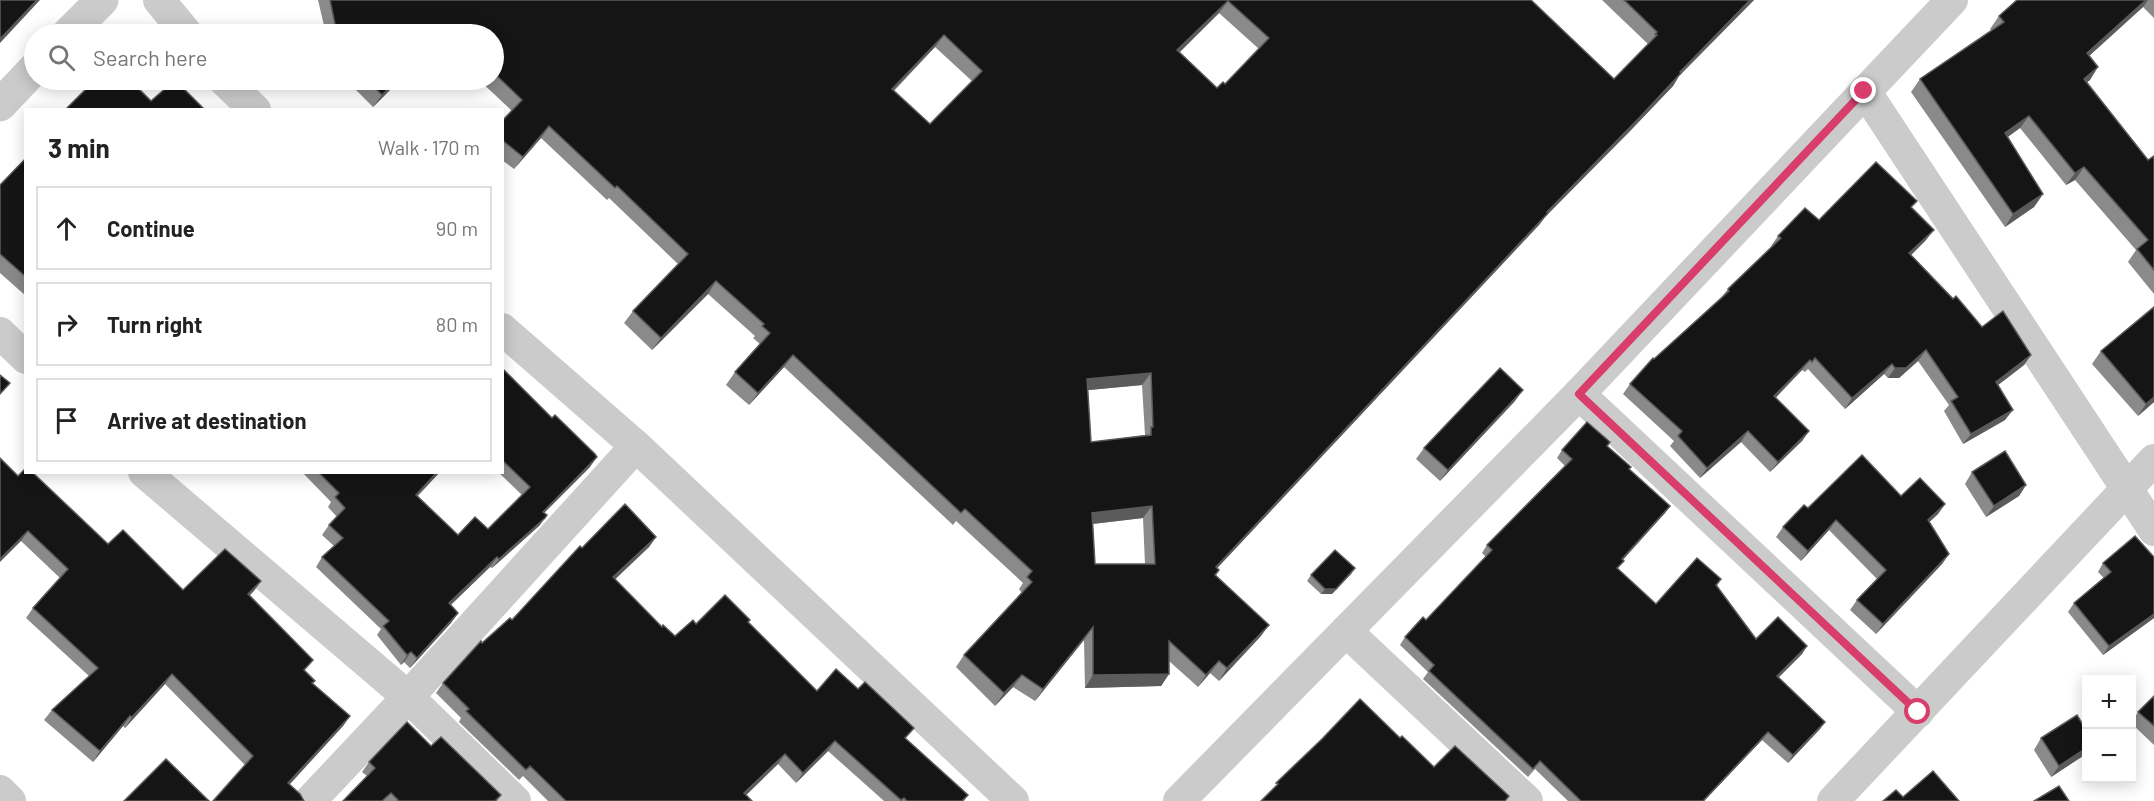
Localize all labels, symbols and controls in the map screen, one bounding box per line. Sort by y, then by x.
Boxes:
search box [24,24,504,90]
icon: search [45,41,78,74]
text: Search here [93,44,207,70]
route end [1850,77,1876,103]
text: 3 min [48,132,110,163]
text: Walk · 170 m [378,135,480,159]
icon: ahead [50,212,83,245]
text: Continue [107,215,195,241]
text: 90 m [436,216,478,240]
icon: right [50,308,83,341]
text: Turn right [107,311,202,337]
text: 80 m [436,312,478,336]
icon: arrive [50,404,83,437]
text: Arrive at destination [107,407,306,433]
map controls [2082,675,2136,783]
button: + [2082,675,2136,729]
route start [1904,698,1930,724]
button: − [2082,729,2136,783]

